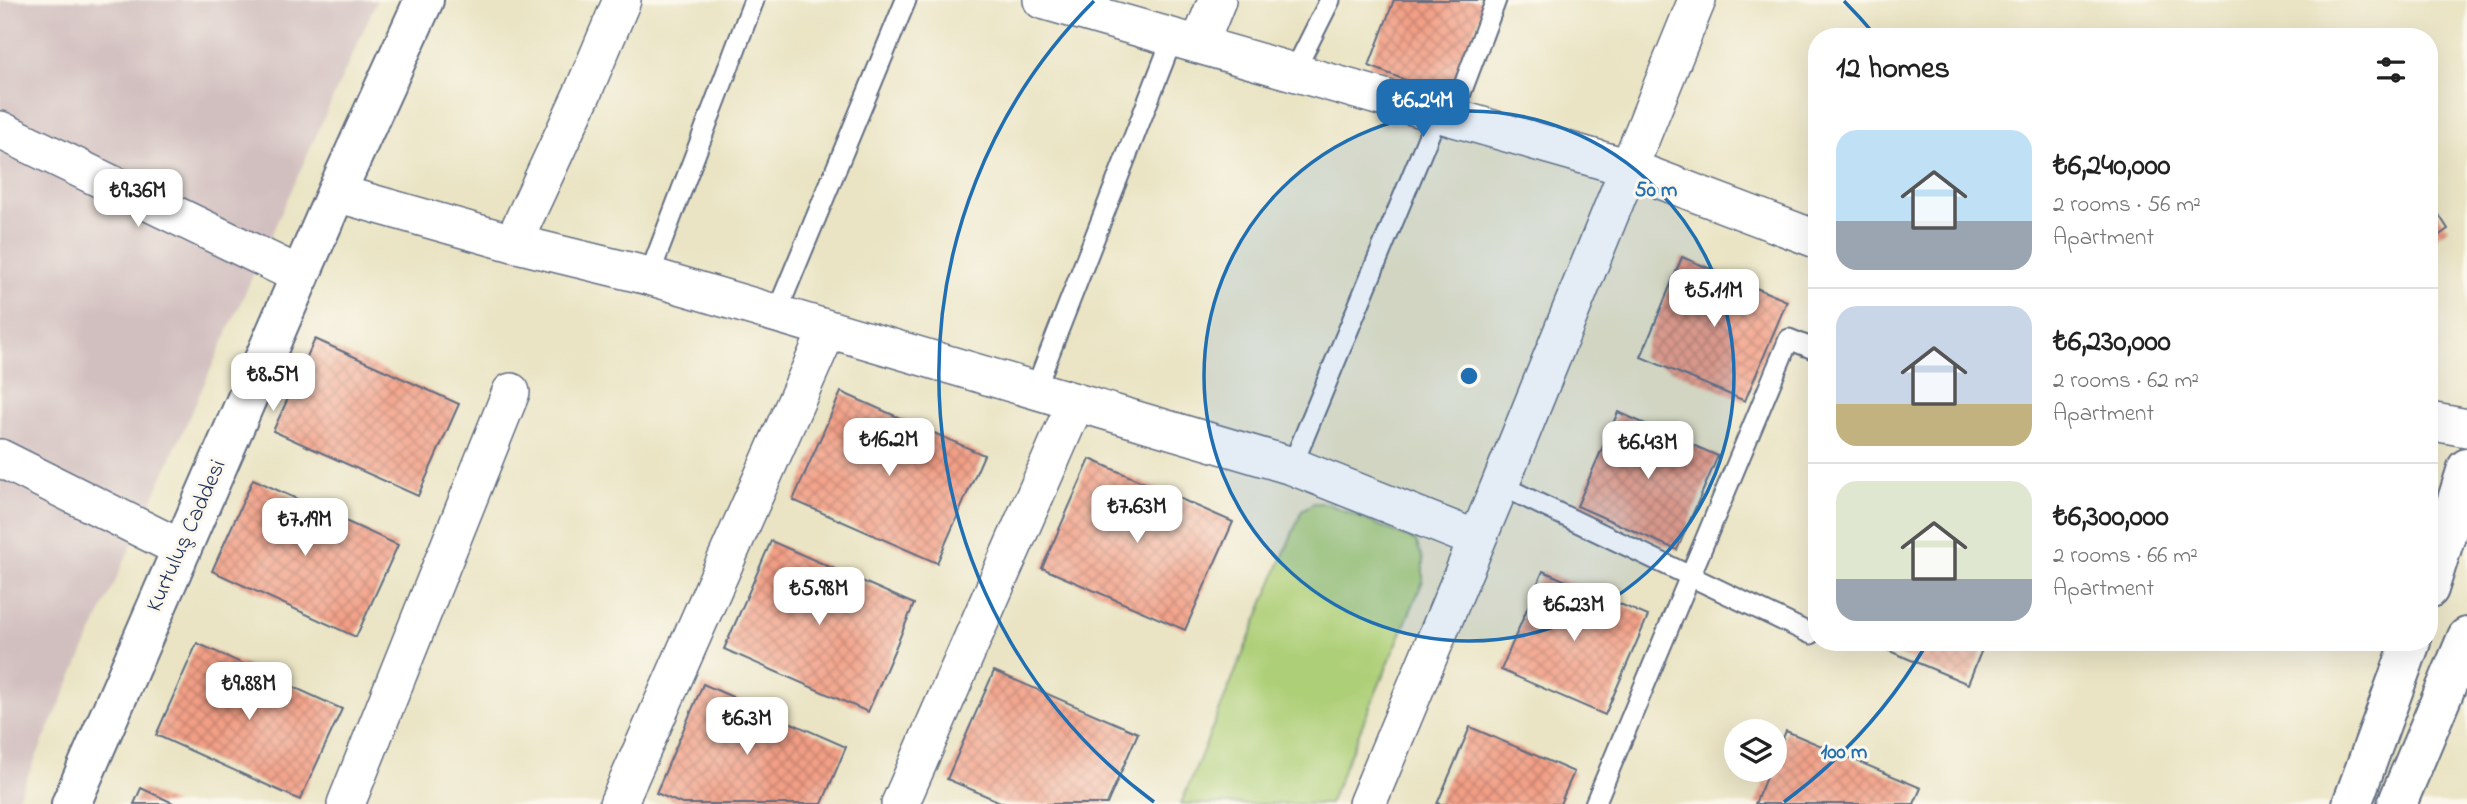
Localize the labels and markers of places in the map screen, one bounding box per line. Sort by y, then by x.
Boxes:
pin: ₺6.24M [1366,80,1480,139]
pin: ₺9.36M [81,170,195,229]
pin: ₺5.11M [1657,270,1771,329]
pin: ₺8.5M [224,354,322,413]
centre of rings [1457,364,1481,388]
pin: ₺16.2M [832,419,946,478]
pin: ₺6.43M [1591,421,1705,481]
pin: ₺7.63M [1080,486,1194,545]
pin: ₺7.19M [248,498,362,558]
pin: ₺5.98M [762,568,876,627]
pin: ₺6.23M [1517,584,1631,643]
pin: ₺9.88M [192,662,306,722]
pin: ₺6.3M [698,698,796,757]

